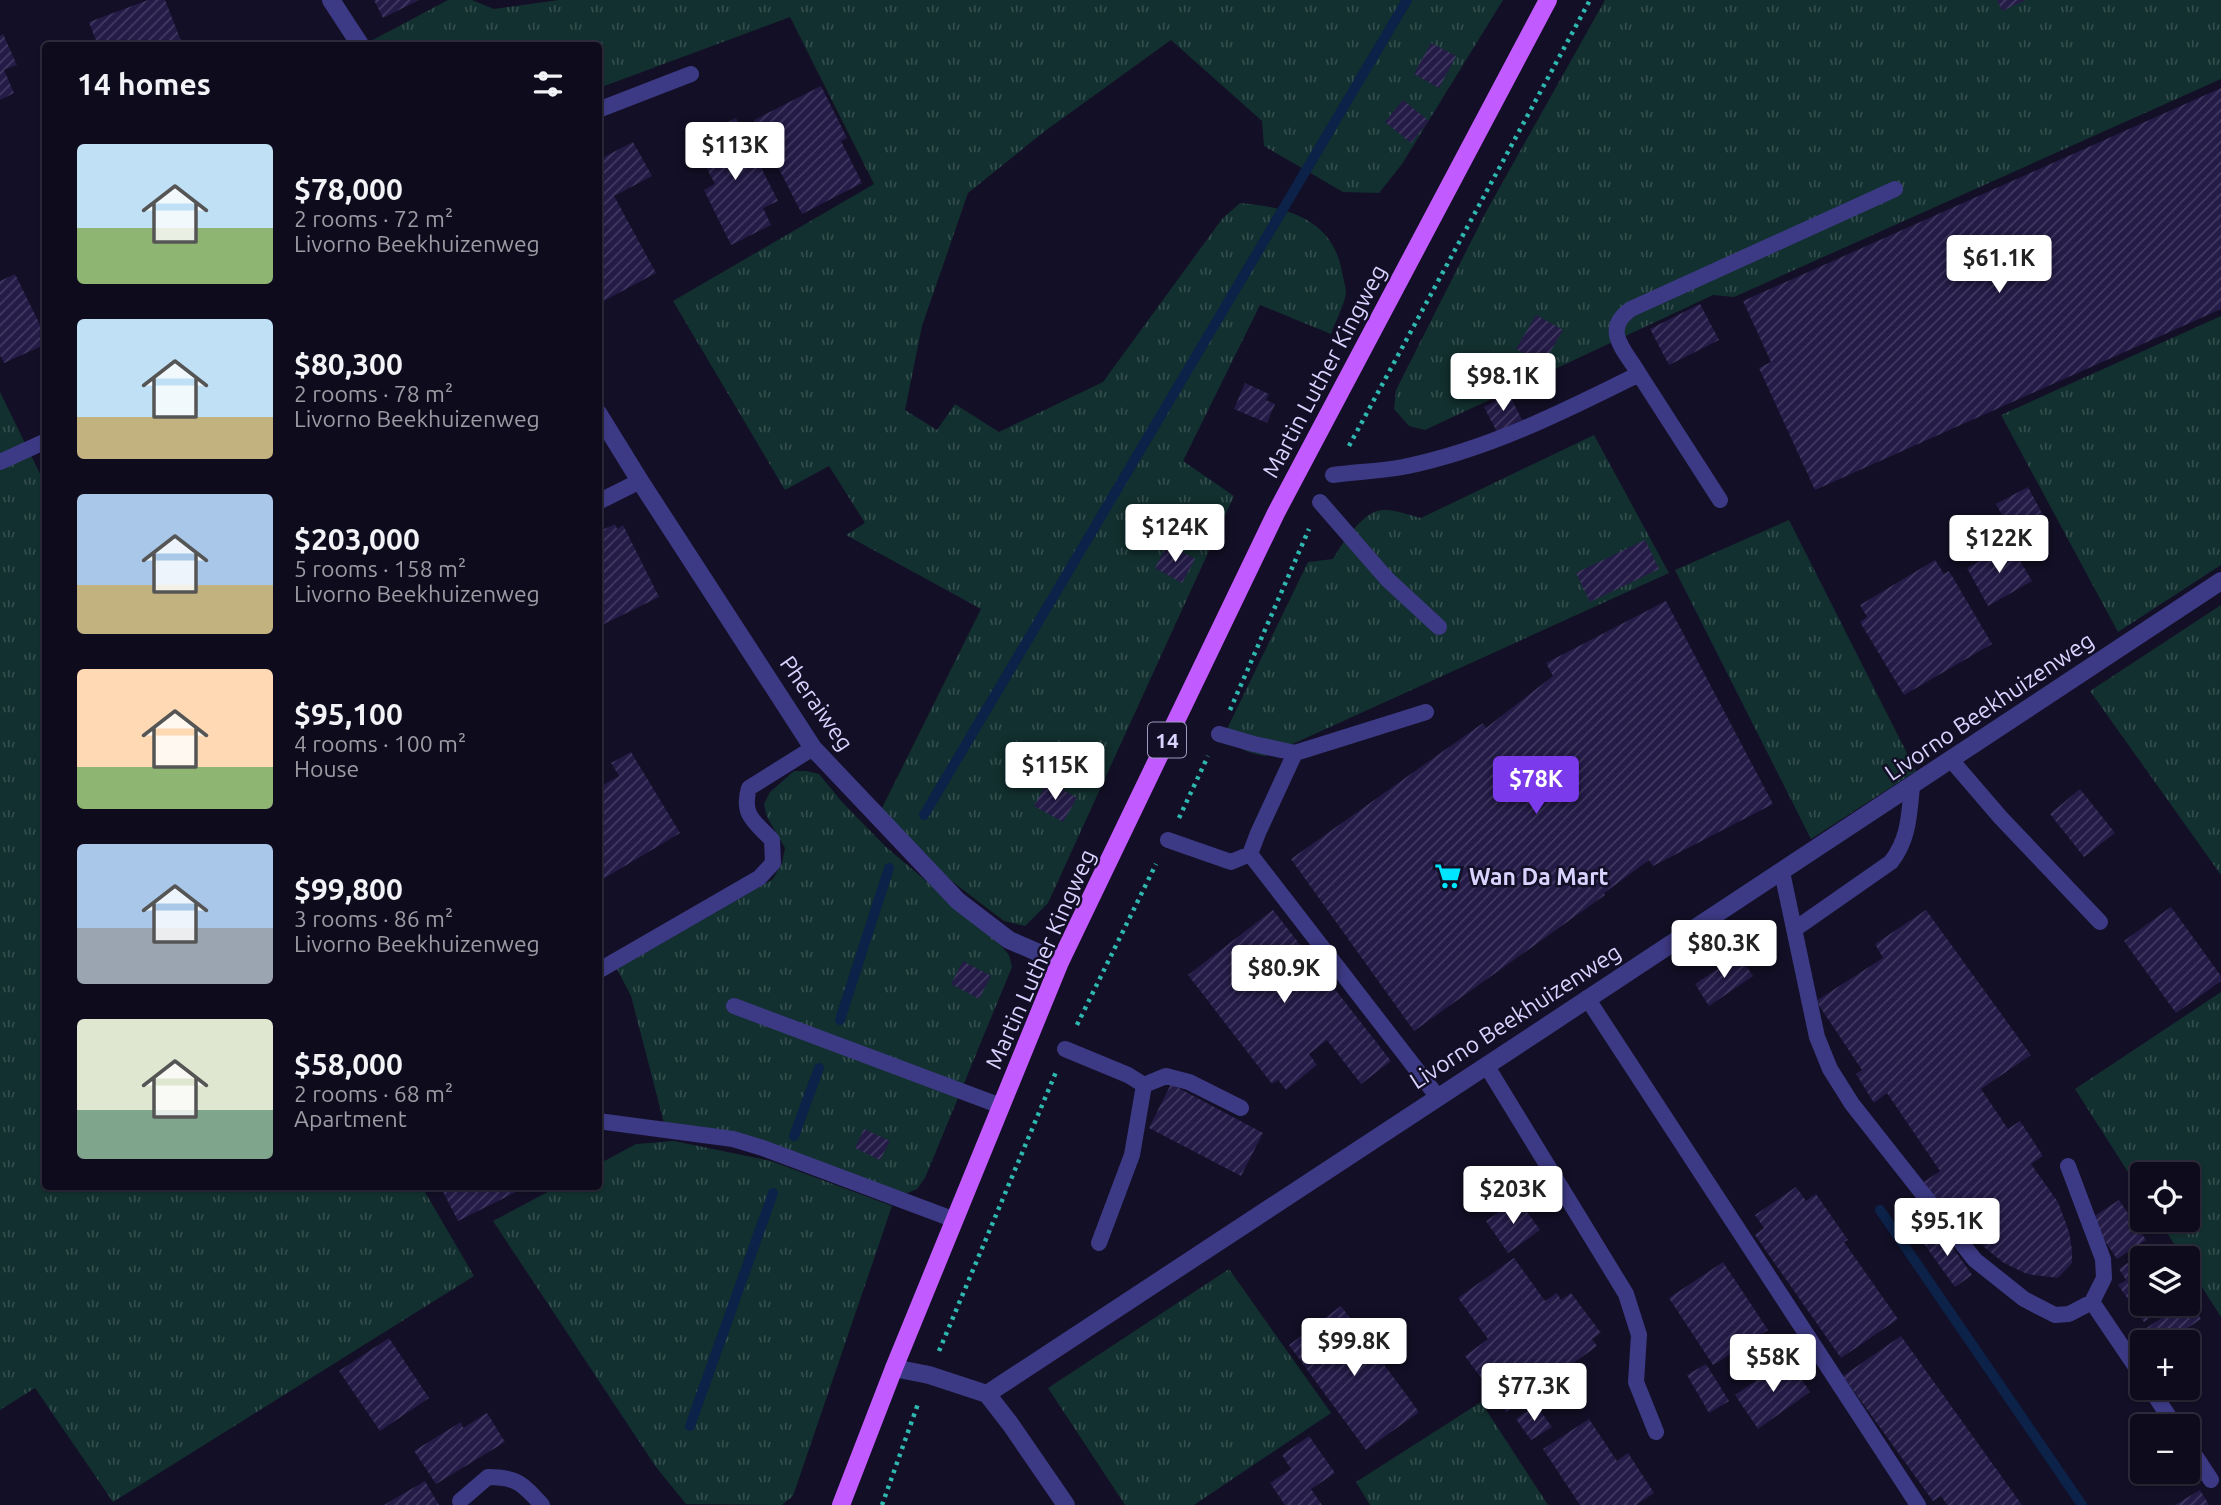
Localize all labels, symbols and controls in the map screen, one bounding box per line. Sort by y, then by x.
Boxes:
icon: filters [529,65,567,103]
text: 14 homes [77,67,211,101]
pin: $113K [686,122,784,182]
text: $113K [701,132,769,157]
icon: home [133,172,217,256]
text: $78,000 [294,172,403,206]
text: 2 rooms · 72 m² [294,206,453,231]
text: Livorno Beekhuizenweg [294,231,540,256]
pin: $61.1K [1942,236,2056,295]
text: $61.1K [1963,245,2035,270]
street label: Martin Luther Kingweg [1257,260,1391,482]
icon: home [133,347,217,431]
text: $80,300 [294,347,403,381]
pin: $98.1K [1446,354,1560,413]
text: $98.1K [1467,363,1539,388]
text: 2 rooms · 78 m² [294,381,453,406]
text: Livorno Beekhuizenweg [294,406,540,431]
pin: $124K [1126,504,1224,564]
text: $124K [1141,514,1209,539]
pin: $122K [1950,516,2048,575]
icon: home [133,522,217,606]
text: $203,000 [294,522,420,556]
text: $122K [1965,525,2033,550]
text: 5 rooms · 158 m² [294,556,466,581]
text: Livorno Beekhuizenweg [294,581,540,606]
street label: Livorno Beekhuizenweg [1880,627,2098,785]
street label: Pheraiweg [775,651,859,755]
icon: home [133,697,217,781]
text: $95,100 [294,697,403,731]
road number: 14 [1148,722,1186,758]
text: 4 rooms · 100 m² [294,731,466,756]
pin: $115K [1006,742,1104,802]
text: $115K [1021,752,1089,777]
text: House [294,756,359,781]
pin: $78K [1495,756,1577,816]
text: $78K [1509,766,1563,791]
street label: Martin Luther Kingweg [980,845,1100,1073]
supermarket icon: Wan Da Mart [1433,861,1463,891]
place label: Wan Da Mart [1469,864,1609,889]
icon: home [133,872,217,956]
text: $99,800 [294,872,403,906]
text: 3 rooms · 86 m² [294,906,453,931]
pin: $80.3K [1667,920,1781,980]
text: $80.3K [1688,930,1760,955]
text: Livorno Beekhuizenweg [294,931,540,956]
street label: Livorno Beekhuizenweg [1405,939,1625,1093]
pin: $80.9K [1227,946,1341,1005]
text: $80.9K [1248,955,1320,980]
icon: home [133,1047,217,1131]
text: $58,000 [294,1047,403,1081]
text: 2 rooms · 68 m² [294,1081,453,1106]
text: Apartment [294,1106,407,1131]
map controls [2130,1162,2200,1484]
button: locate [2130,1162,2200,1232]
pin: $203K [1464,1166,1562,1226]
text: $203K [1479,1176,1547,1201]
pin: $95.1K [1890,1198,2004,1258]
text: $95.1K [1911,1208,1983,1233]
button: layers [2130,1246,2200,1316]
pin: $99.8K [1297,1318,1411,1378]
text: $99.8K [1318,1328,1390,1353]
button: + [2130,1330,2200,1400]
pin: $58K [1732,1334,1814,1394]
text: $58K [1746,1344,1800,1369]
pin: $77.3K [1477,1364,1591,1423]
text: $77.3K [1498,1373,1570,1398]
button: − [2130,1414,2200,1484]

